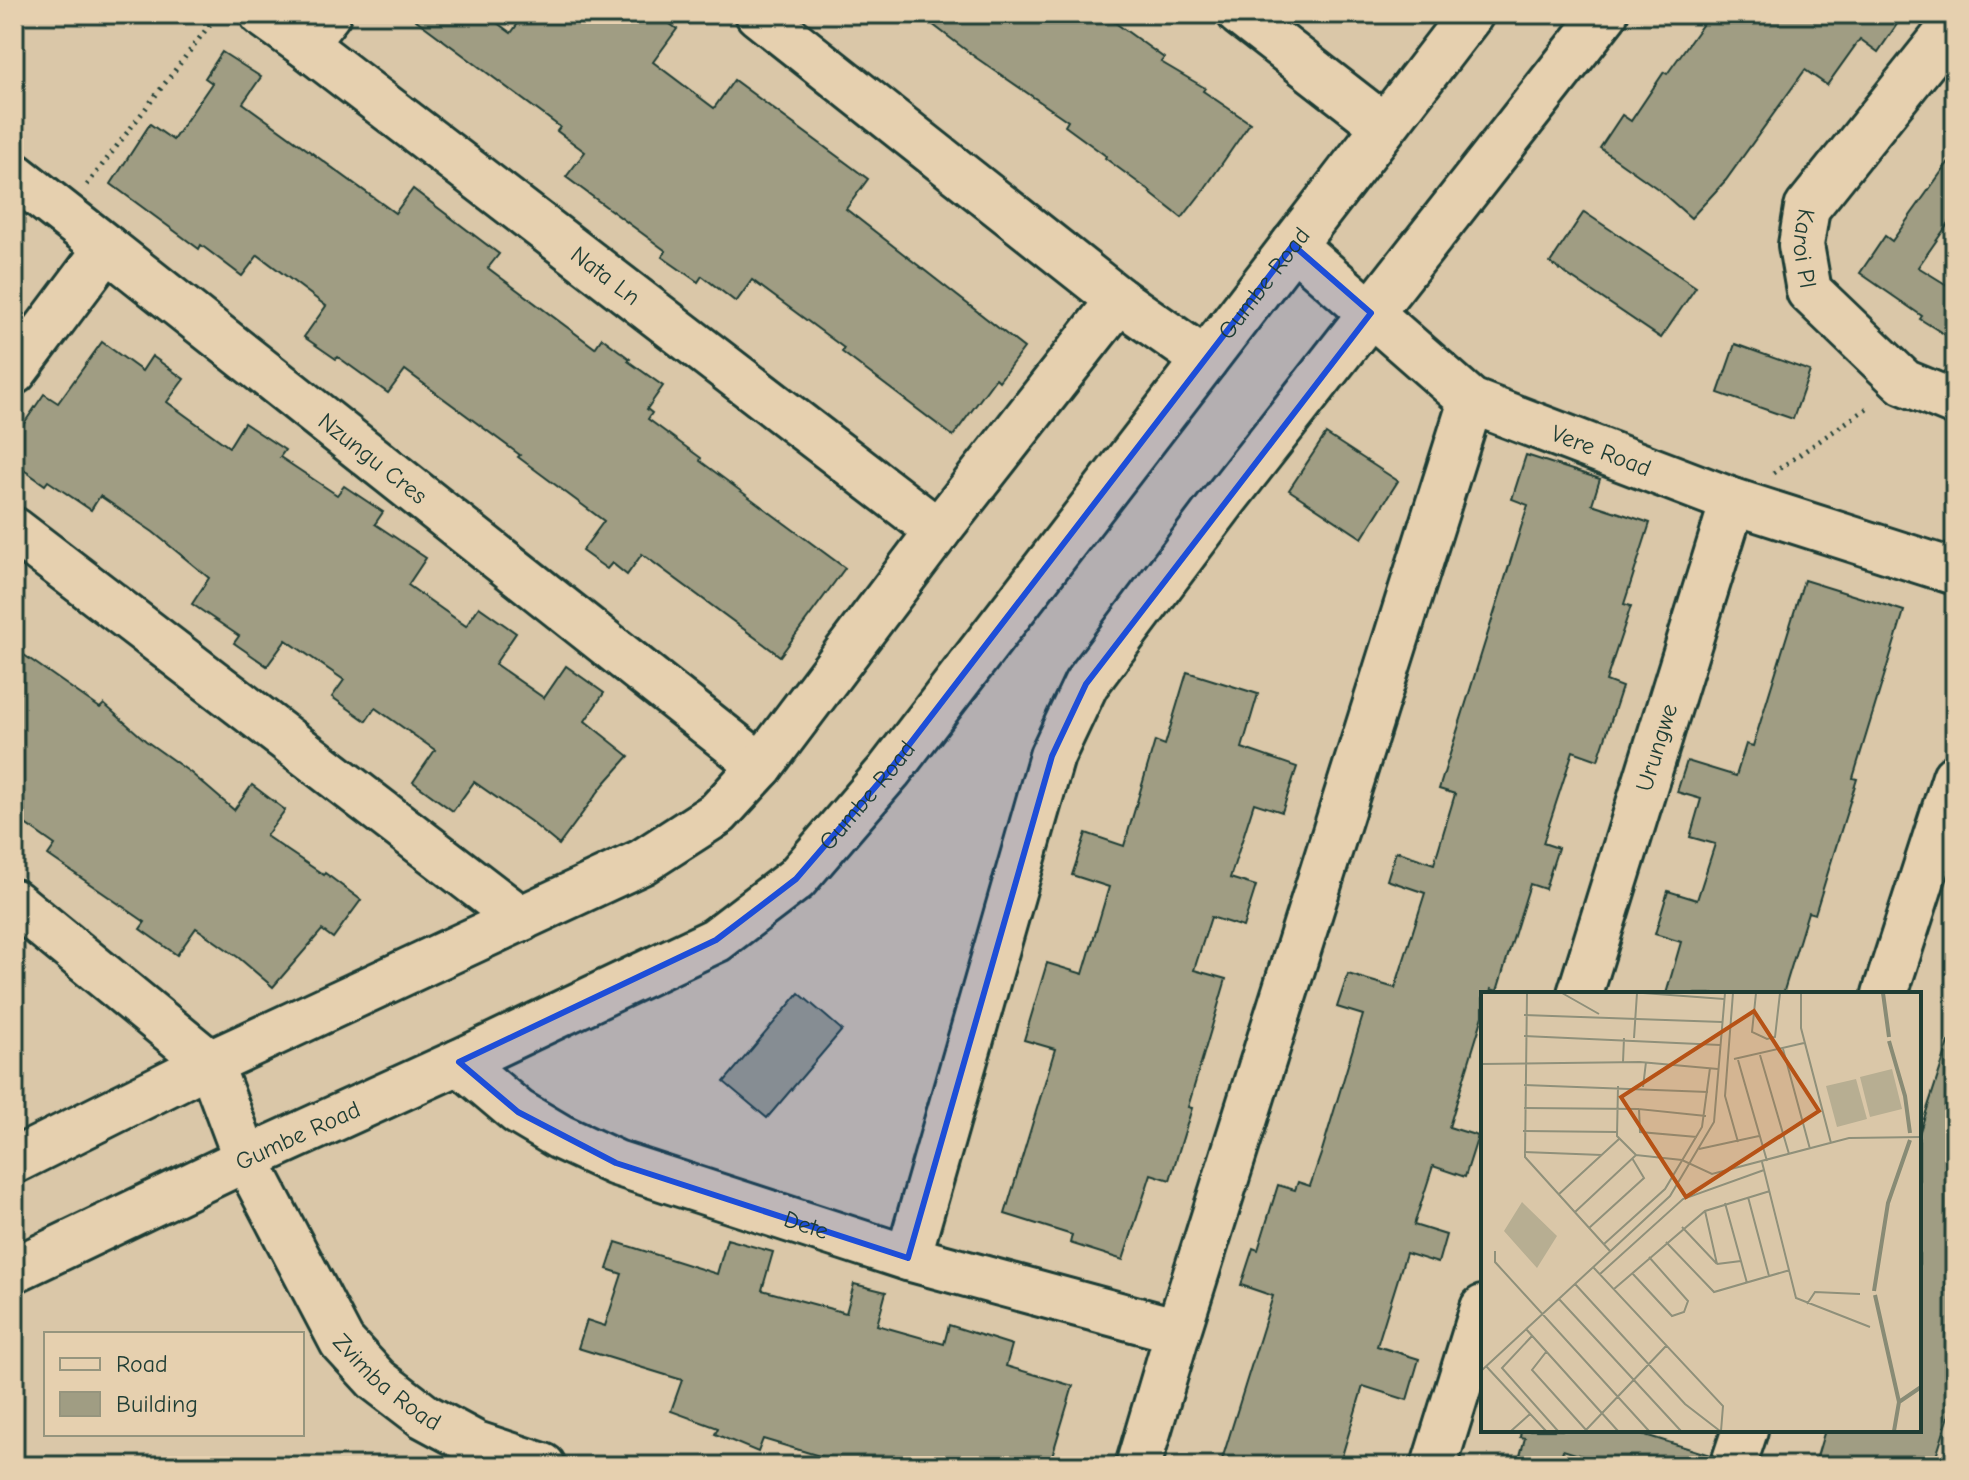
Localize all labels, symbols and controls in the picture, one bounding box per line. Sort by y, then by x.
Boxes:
street label: Karoi Pl [1787,207,1822,290]
street label: Gumbe Road [1212,222,1316,345]
street label: Nata Ln [565,240,646,311]
street label: Nzungu Cres [313,407,433,510]
street label: Vere Road [1547,419,1655,482]
street label: Urungwe [1630,700,1683,795]
street label: Gumbe Road [813,735,921,856]
inset map [1481,992,1921,1432]
street label: Gumbe Road [231,1095,365,1176]
street label: Dete [780,1205,832,1245]
street label: Zvimba Road [327,1328,446,1436]
legend [44,1332,304,1436]
text: Road [116,1350,168,1378]
text: Building [116,1390,198,1418]

